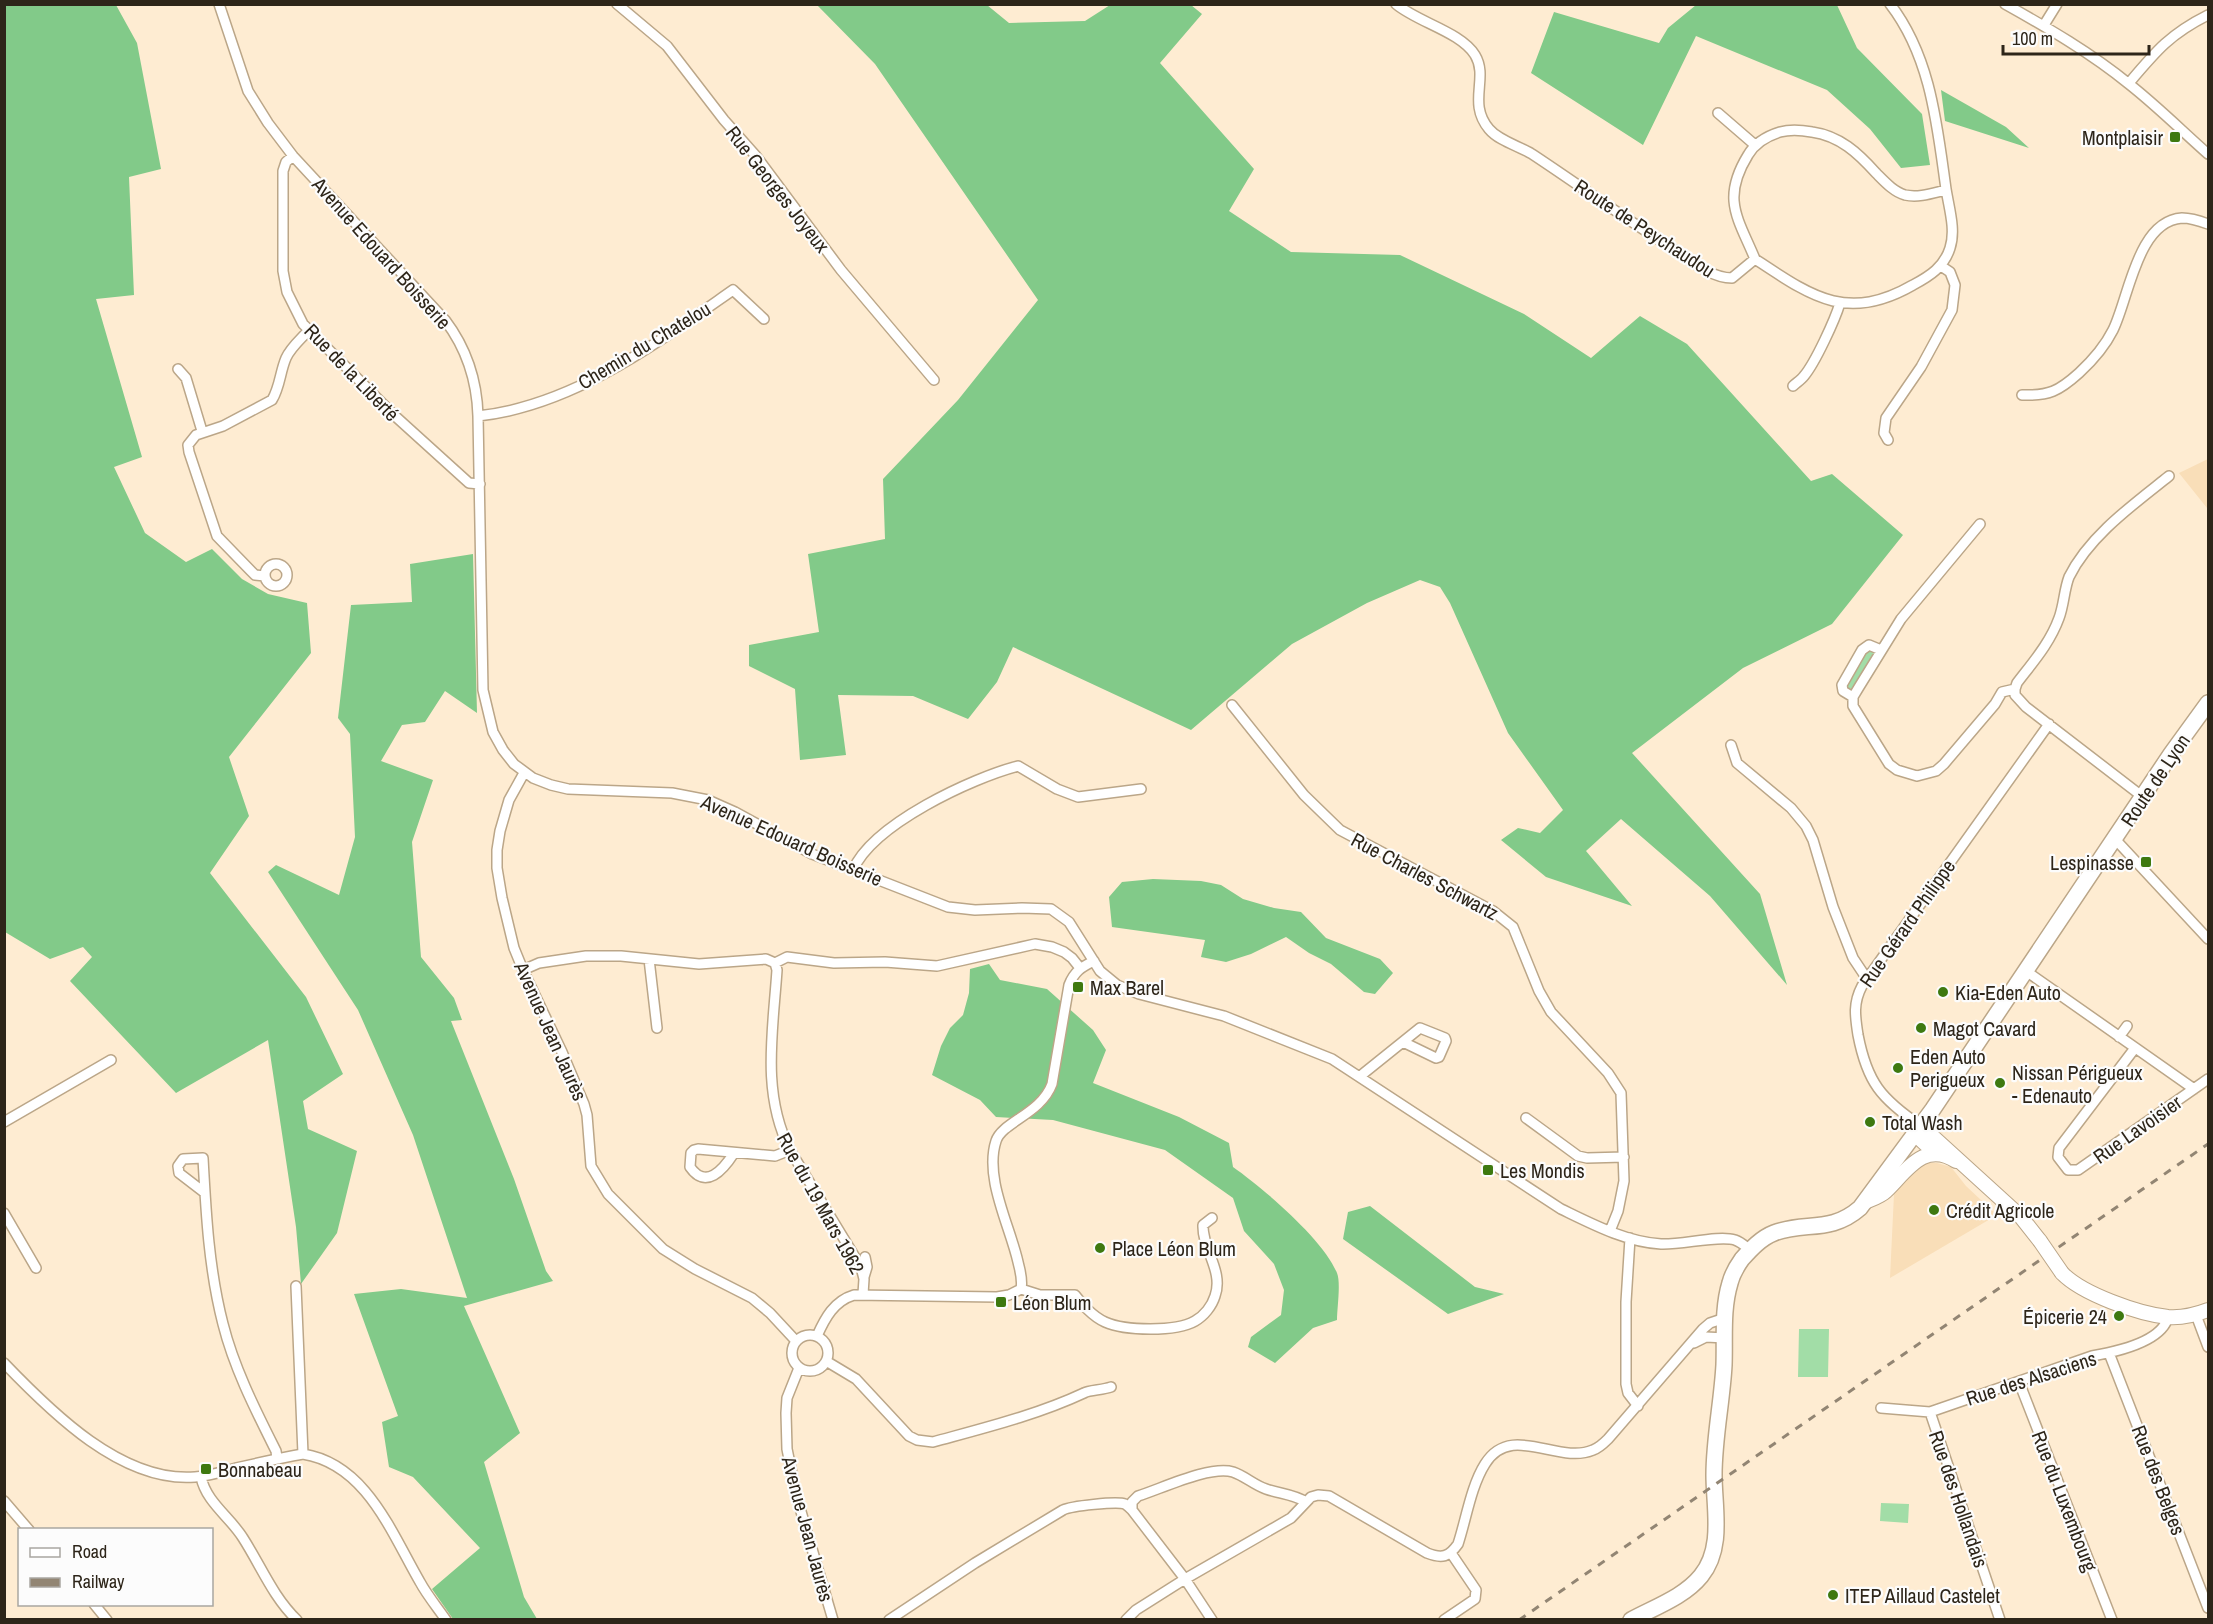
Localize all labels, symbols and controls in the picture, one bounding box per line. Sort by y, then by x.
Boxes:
scale bar [2003,18,2148,56]
text: 100 m [2012,26,2053,51]
street label: Rue Georges Joyeux [720,120,837,259]
place label: Montplaisir [2082,124,2164,151]
marker: Montplaisir [2168,130,2182,144]
street label: Avenue Edouard Boisserie [306,170,458,335]
street label: Route de Peychaudou [1570,172,1720,284]
street label: Chemin du Chatelou [573,295,715,395]
street label: Rue de la Liberté [299,317,405,427]
street label: Route de Lyon [2114,728,2196,832]
street label: Avenue Edouard Boisserie [696,787,887,892]
street label: Rue Charles Schwartz [1347,826,1503,926]
place label: Lespinasse [2050,849,2134,876]
street label: Rue Gérard Philippe [1853,854,1961,992]
marker: Lespinasse [2139,855,2153,869]
street label: Avenue Jean Jaurès [508,956,594,1105]
place label: Max Barel [1090,974,1164,1001]
place label: Kia-Eden Auto [1955,979,2061,1006]
marker: Max Barel [1071,980,1085,994]
marker: Kia-Eden Auto [1936,985,1950,999]
place label: Magot Cavard [1933,1015,2036,1042]
marker: Magot Cavard [1914,1021,1928,1035]
place label: Eden Auto Perigueux [1910,1043,1986,1093]
place label: Nissan Périgueux - Edenauto [2012,1059,2143,1109]
marker: Eden Auto Perigueux [1891,1061,1905,1075]
marker: Nissan Périgueux - Edenauto [1993,1076,2007,1090]
street label: Rue Lavoisier [2087,1088,2187,1169]
place label: Total Wash [1882,1109,1963,1136]
marker: Total Wash [1863,1115,1877,1129]
street label: Rue du 19 Mars 1962 [771,1127,871,1279]
place label: Les Mondis [1500,1157,1585,1184]
marker: Les Mondis [1481,1163,1495,1177]
place label: Crédit Agricole [1946,1197,2054,1224]
marker: Crédit Agricole [1927,1203,1941,1217]
place label: Place Léon Blum [1112,1235,1236,1262]
marker: Place Léon Blum [1093,1241,1107,1255]
place label: Léon Blum [1013,1289,1091,1316]
marker: Léon Blum [994,1295,1008,1309]
place label: Épicerie 24 [2023,1303,2107,1330]
marker: Épicerie 24 [2112,1309,2126,1323]
street label: Rue des Alsaciens [1962,1344,2100,1412]
street label: Rue des Belges [2126,1421,2192,1539]
street label: Rue des Hollandais [1923,1427,1995,1571]
street label: Rue du Luxembourg [2026,1427,2104,1575]
street label: Avenue Jean Jaurès [775,1452,840,1605]
place label: Bonnabeau [218,1456,302,1483]
marker: Bonnabeau [199,1462,213,1476]
legend [18,1528,213,1606]
text: Road [72,1539,107,1564]
text: Railway [72,1569,125,1594]
place label: ITEP Aillaud Castelet [1845,1582,2000,1609]
marker: ITEP Aillaud Castelet [1826,1588,1840,1602]

